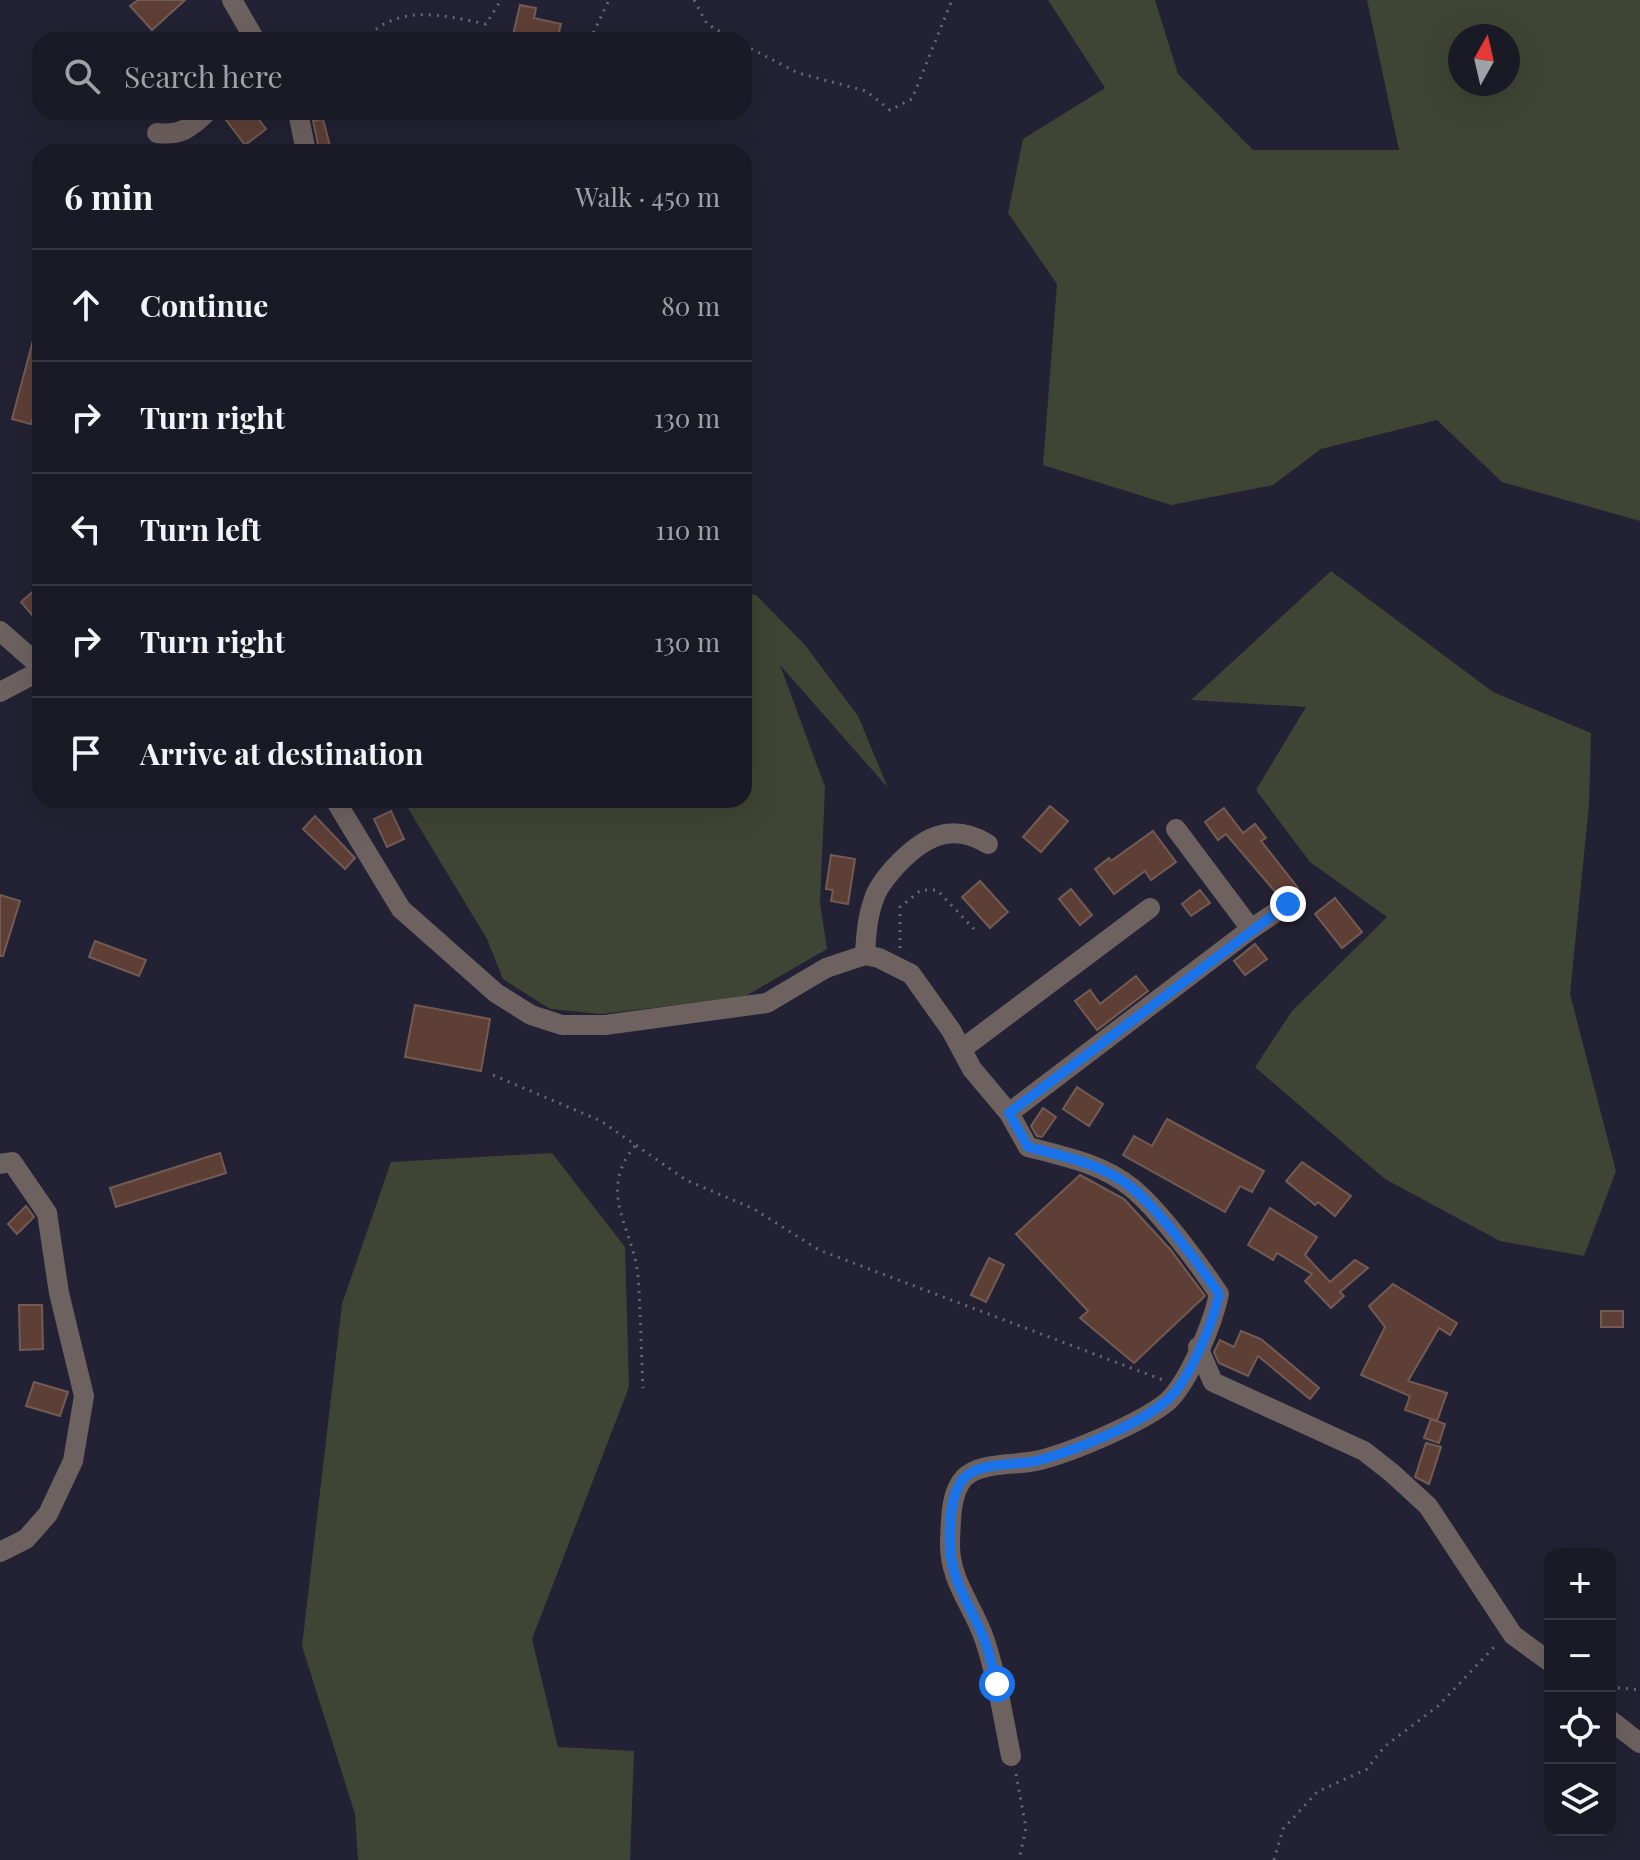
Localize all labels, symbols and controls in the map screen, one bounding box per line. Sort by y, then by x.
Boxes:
north arrow [1448,24,1520,96]
search box [32,32,752,120]
icon: search [60,54,104,98]
text: Search here [124,56,283,96]
text: 6 min [64,173,153,219]
text: Walk · 450 m [575,179,720,214]
icon: ahead [64,283,108,327]
text: Continue [140,285,268,325]
text: 80 m [661,288,720,323]
icon: right [64,395,108,439]
text: Turn right [140,397,285,437]
text: 130 m [654,400,720,435]
icon: left [64,507,108,551]
text: Turn left [140,509,261,549]
text: 110 m [656,512,720,547]
icon: right [64,619,108,663]
text: Turn right [140,621,285,661]
text: 130 m [654,624,720,659]
icon: arrive [64,731,108,775]
text: Arrive at destination [140,733,423,773]
route end [1270,886,1306,922]
map controls [1544,1548,1616,1836]
button: + [1544,1548,1616,1620]
button: − [1544,1620,1616,1692]
route start [979,1666,1015,1702]
button: locate [1544,1692,1616,1764]
button: layers [1544,1764,1616,1836]

